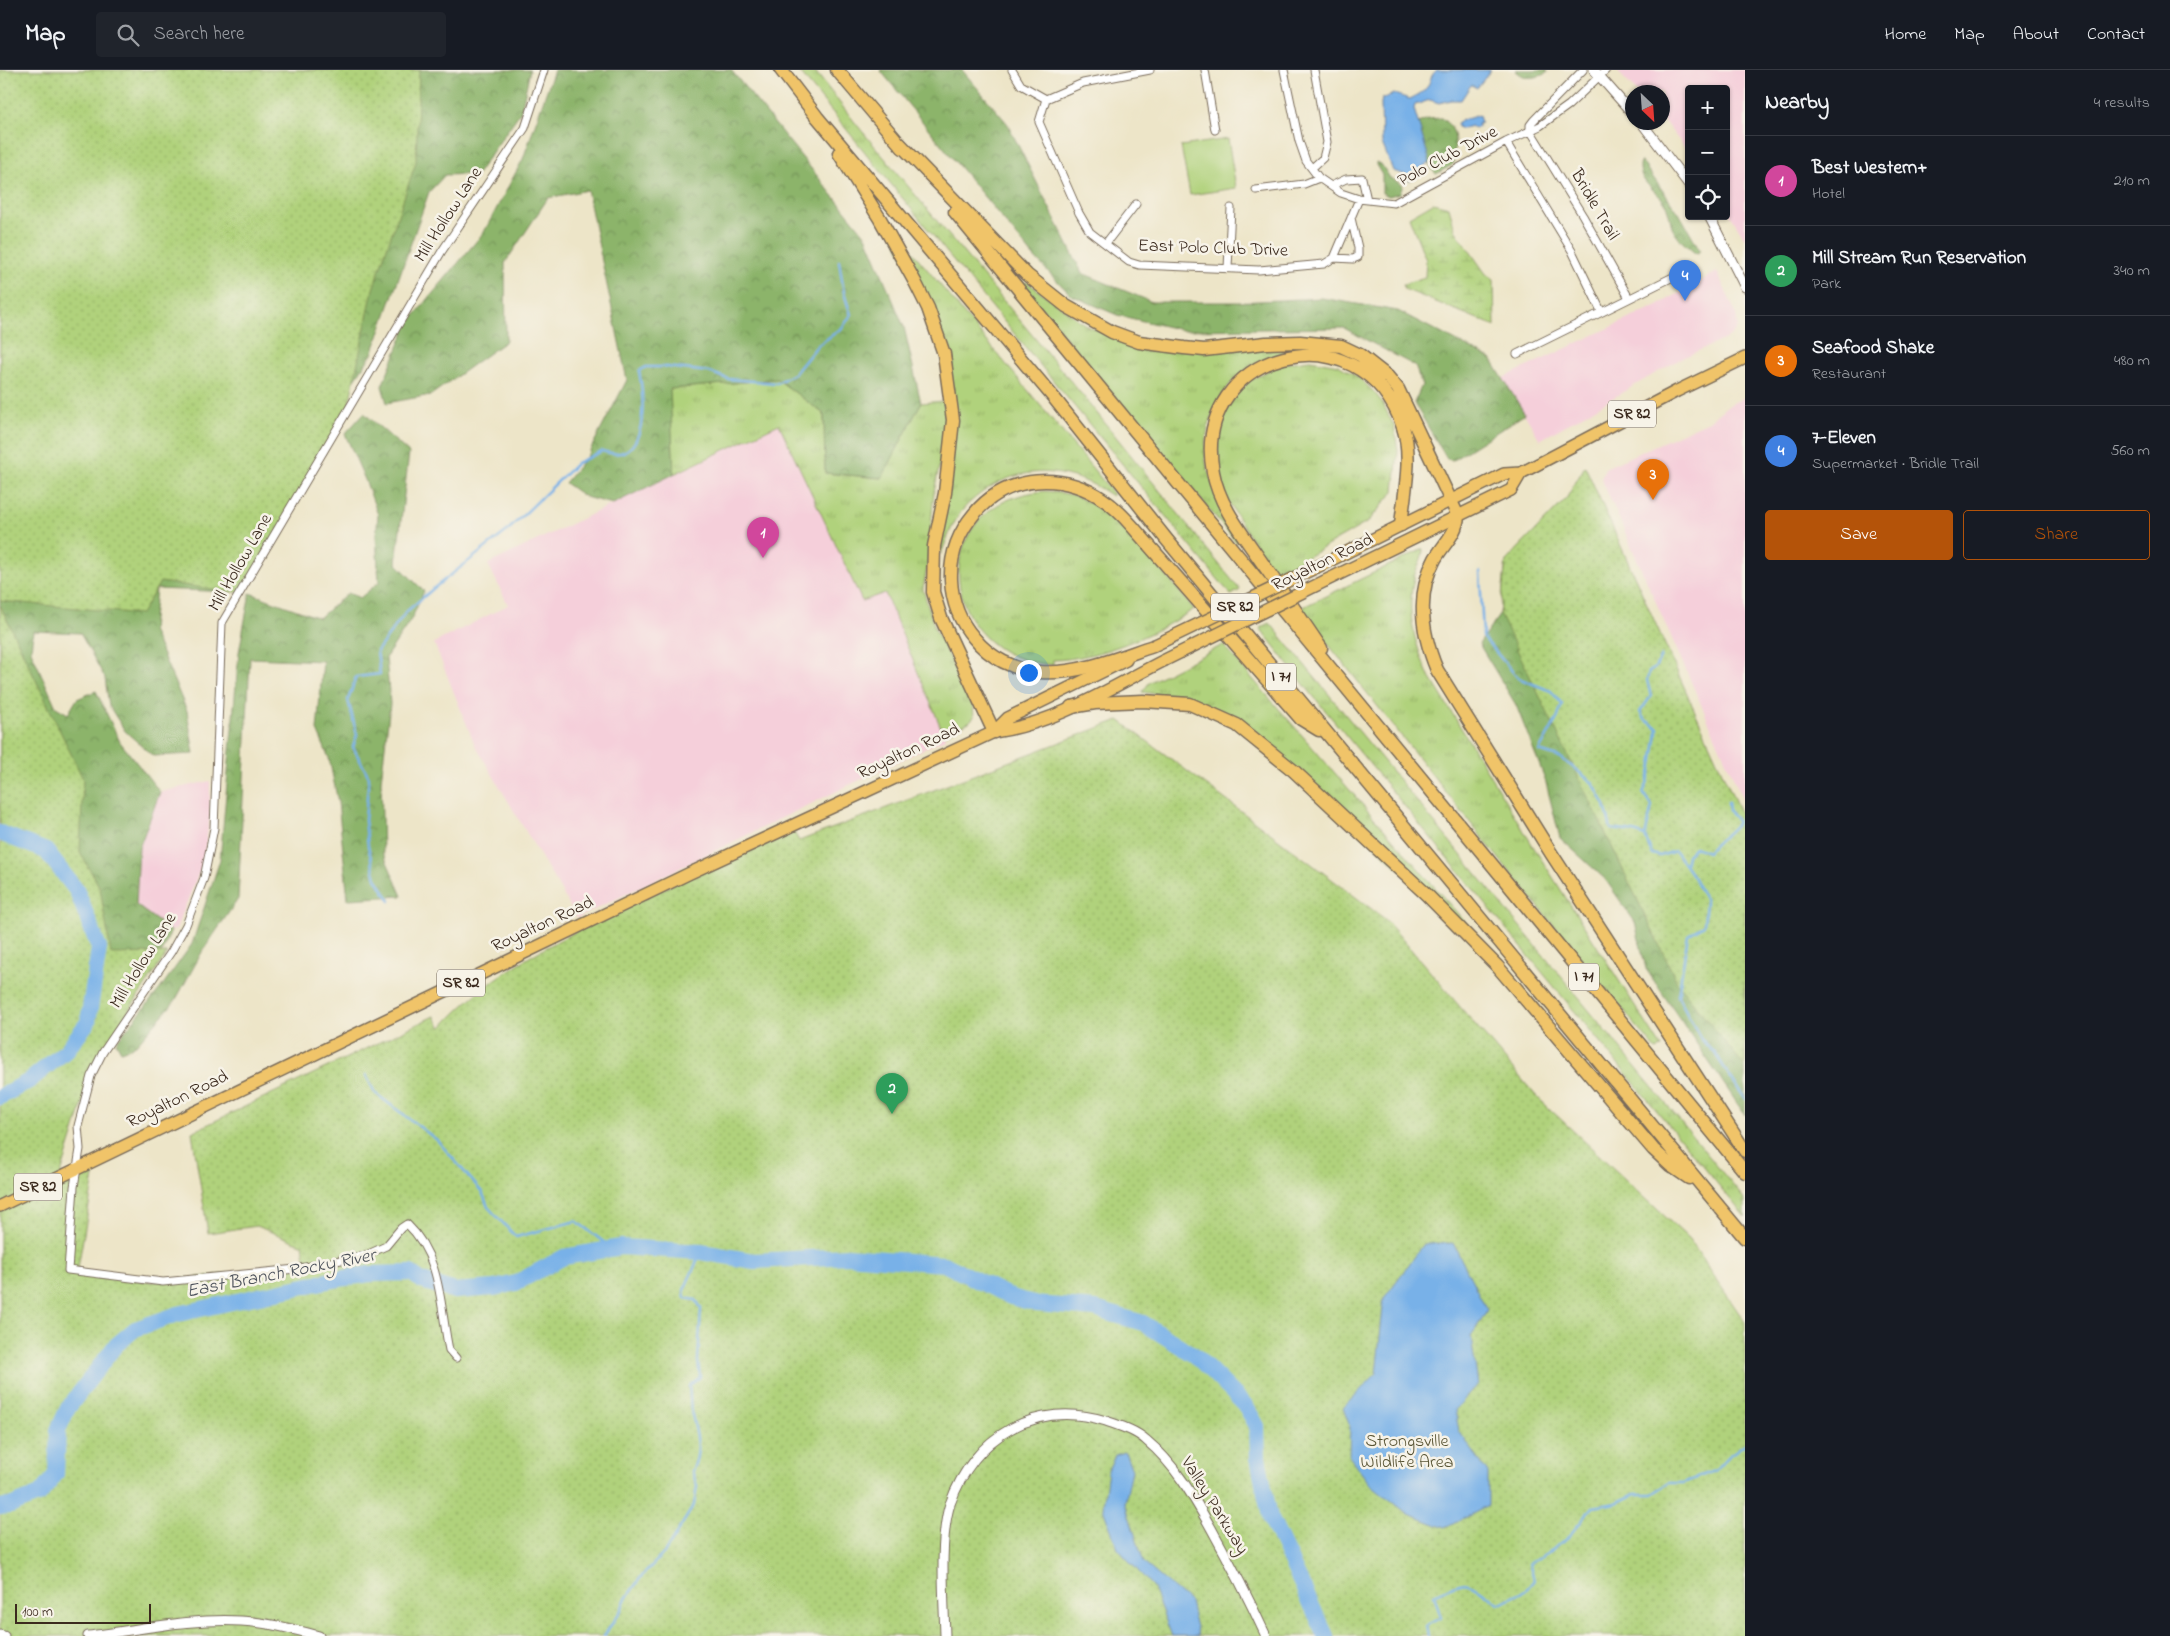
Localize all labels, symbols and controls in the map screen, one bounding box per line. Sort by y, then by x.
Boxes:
search box [96,12,446,57]
text: Map [25,17,66,52]
icon: search [114,21,142,49]
text: Search here [154,21,245,48]
text: Home [1885,22,1926,48]
text: Map [1954,22,1985,48]
text: About [2013,22,2059,48]
text: Contact [2087,22,2145,48]
north arrow [1625,85,1670,130]
map controls [1685,85,1730,220]
button: + [1685,85,1730,130]
text: Nearby [1765,88,1829,118]
text: 4 results [2094,91,2150,115]
street label: Polo Club Drive [1393,119,1503,194]
button: − [1685,130,1730,175]
text: Best Western+ [1812,155,1927,182]
street label: Mill Hollow Lane [408,161,490,268]
street label: Bridle Trail [1563,164,1625,245]
text: 1 [1778,169,1784,193]
text: 210 m [2114,169,2150,193]
button: locate [1685,175,1730,220]
text: Hotel [1812,182,1845,206]
street label: East Polo Club Drive [1138,233,1289,265]
text: Mill Stream Run Reservation [1812,245,2026,272]
text: 2 [1777,259,1785,283]
text: 340 m [2113,259,2150,283]
pin: 4 [1669,260,1701,301]
text: Park [1812,272,1841,296]
text: Seafood Shake [1812,335,1934,362]
text: 3 [1778,349,1784,373]
text: 480 m [2114,349,2150,373]
text: Restaurant [1812,362,1886,386]
road number: SR 82 [1608,400,1656,428]
text: 7-Eleven [1812,425,1876,452]
text: 4 [1778,439,1784,463]
text: 560 m [2110,439,2150,463]
text: Supermarket · Bridle Trail [1812,452,1979,476]
pin: 3 [1637,459,1669,500]
street label: Mill Hollow Lane [202,508,280,617]
button: Save [1765,510,1953,560]
button: Share [1963,510,2150,560]
pin: 1 [747,517,779,558]
street label: Royalton Road [1268,527,1378,599]
road number: SR 82 [1211,594,1259,620]
your location [1016,660,1042,686]
road number: I 71 [1266,664,1296,690]
street label: Royalton Road [854,717,964,787]
street label: Royalton Road [488,890,598,960]
street label: Mill Hollow Lane [104,907,184,1014]
road number: I 71 [1569,964,1599,990]
road number: SR 82 [437,970,485,996]
street label: Royalton Road [123,1064,233,1136]
pin: 2 [876,1073,908,1114]
road number: SR 82 [14,1174,62,1200]
water label: East Branch Rocky River [184,1242,380,1306]
park label: Strongsville Wildlife Area [1361,1429,1453,1476]
street label: Valley Parkway [1173,1451,1254,1560]
scale bar [15,1601,151,1624]
text: 100 m [22,1602,53,1623]

